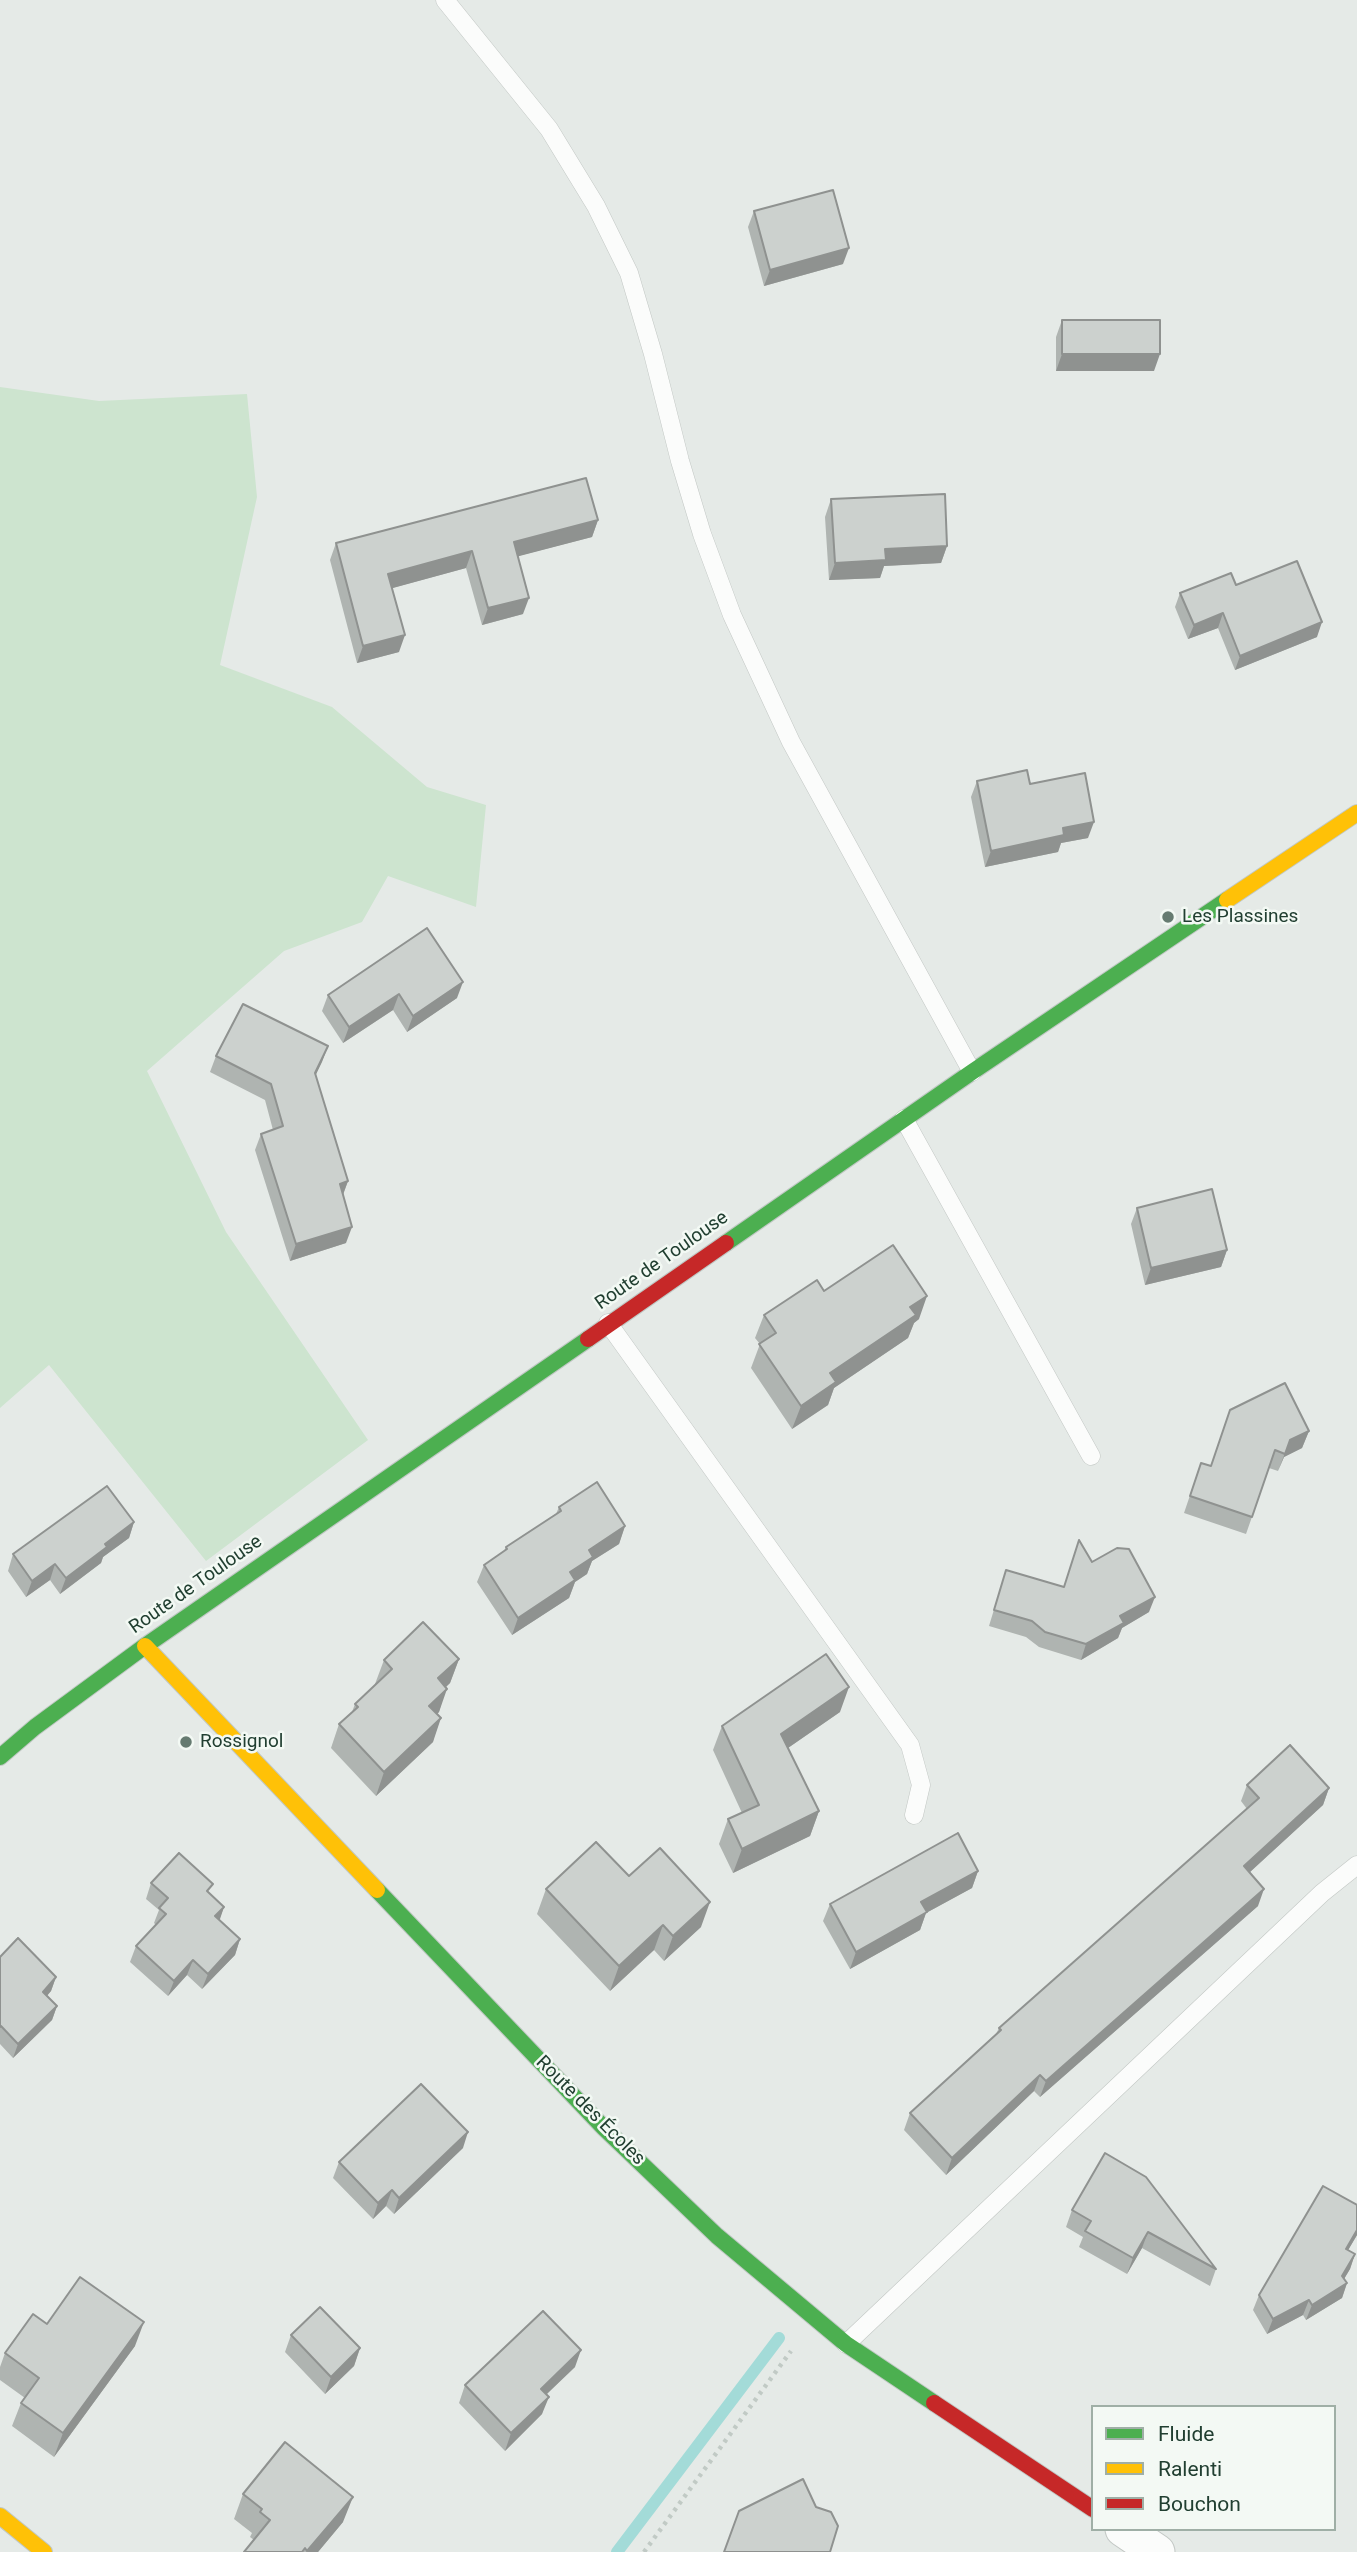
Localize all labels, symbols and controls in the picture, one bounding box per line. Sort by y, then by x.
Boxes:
place label: Les Plassines [1182,906,1298,928]
marker: Les Plassines [1160,909,1176,925]
street label: Route de Toulouse [591,1207,733,1315]
street label: Route de Toulouse [125,1531,267,1639]
place label: Rossignol [200,1731,283,1753]
marker: Rossignol [178,1734,194,1750]
street label: Route des Écoles [531,2052,649,2170]
legend [1091,2405,1336,2531]
text: Fluide [1158,2422,1214,2446]
text: Ralenti [1158,2457,1222,2481]
text: Bouchon [1158,2492,1241,2516]

